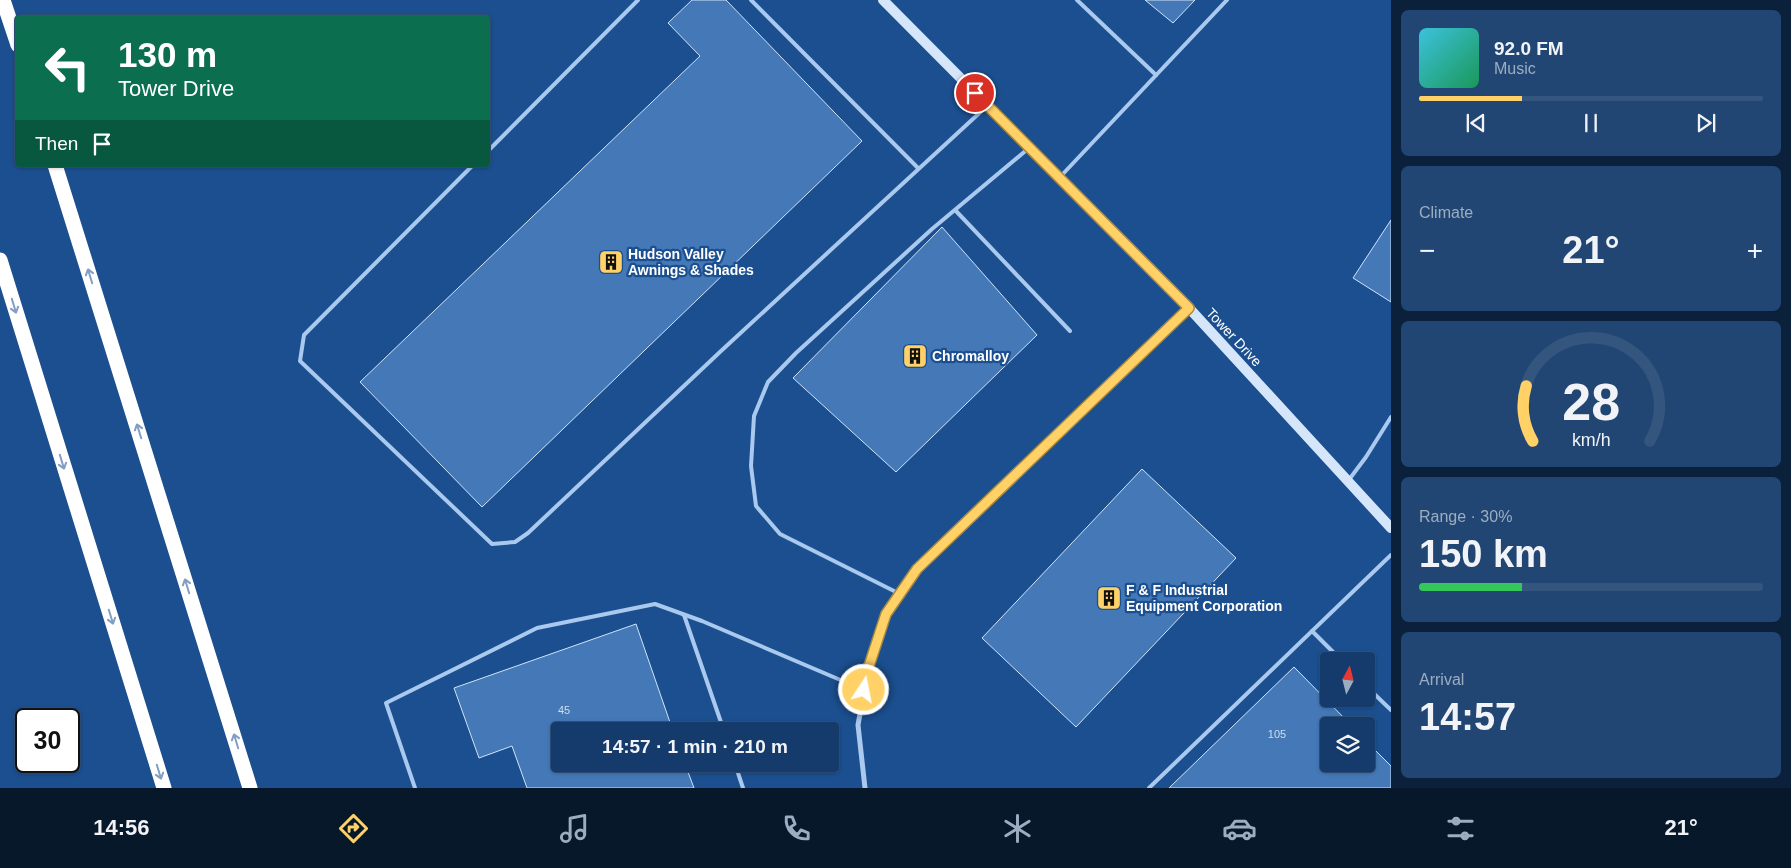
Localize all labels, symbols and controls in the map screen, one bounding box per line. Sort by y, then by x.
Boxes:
icon: left [35,35,100,100]
text: 130 m [118,35,217,74]
text: 92.0 FM [1494,38,1564,59]
text: Music [1494,60,1536,77]
pin [954,72,996,114]
text: Tower Drive [118,76,234,101]
icon: arrive [961,79,989,107]
icon: previous [1462,109,1490,137]
icon: pause [1577,109,1605,137]
icon: next [1692,109,1720,137]
icon: arrive [88,130,116,158]
text: Then [35,133,78,154]
text: Climate [1419,204,1473,221]
text: 21° [1562,229,1620,271]
text: − [1419,235,1435,266]
text: + [1747,235,1763,266]
place label: Hudson Valley Awnings & Shades [628,246,754,278]
building icon: Hudson Valley Awnings & Shades [598,249,624,275]
one-way arrow [85,269,94,285]
one-way arrow [10,298,20,314]
street label: Tower Drive [1203,305,1265,370]
building icon: Chromalloy [902,343,928,369]
place label: Chromalloy [932,348,1009,364]
text: 28 [1562,373,1620,431]
one-way arrow [133,424,143,440]
text: km/h [1572,430,1610,450]
one-way arrow [58,453,68,469]
text: Range · 30% [1419,508,1512,525]
text: 150 km [1419,533,1548,575]
one-way arrow [182,579,192,595]
place label: F & F Industrial Equipment Corporation [1126,582,1282,614]
building icon: F & F Industrial Equipment Corporation [1096,585,1122,611]
one-way arrow [106,609,116,625]
north arrow [1320,652,1375,708]
map controls [1320,652,1375,772]
position arrow [837,663,889,715]
text: Arrival [1419,671,1464,688]
text: 14:57 [1419,696,1516,738]
house number: 45 [558,704,570,716]
speed limit sign: 30 [15,708,80,773]
button: layers [1320,717,1375,772]
house number: 105 [1268,728,1286,740]
one-way arrow [230,734,240,750]
text: 14:57 · 1 min · 210 m [602,736,788,757]
one-way arrow [154,764,164,780]
icon: directions [336,811,371,846]
icon: music [557,811,592,846]
icon: phone [779,811,814,846]
icon: climate [1000,811,1035,846]
icon: car [1222,811,1257,846]
icon: filters [1443,811,1478,846]
text: 14:56 [93,815,149,840]
text: 21° [1664,815,1698,840]

